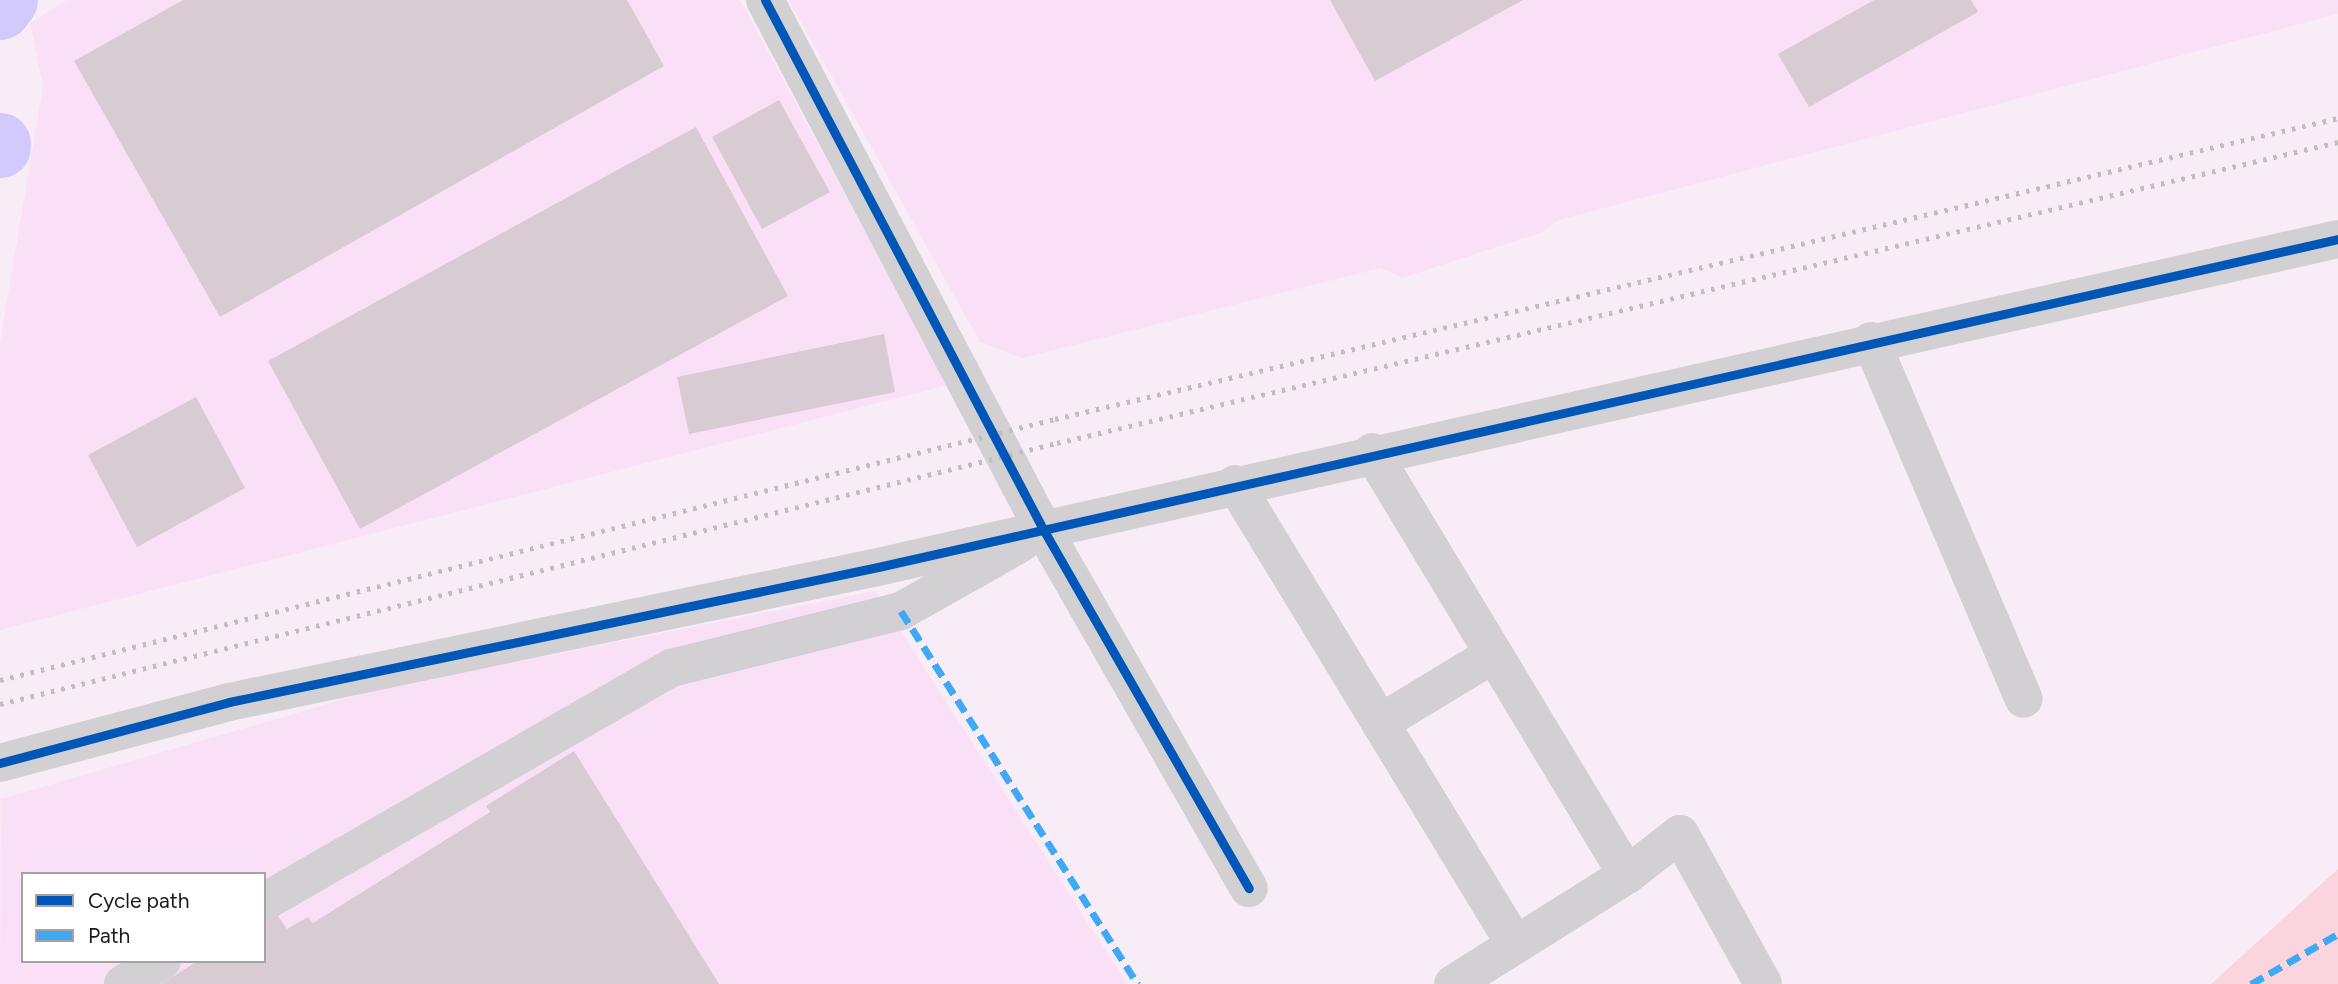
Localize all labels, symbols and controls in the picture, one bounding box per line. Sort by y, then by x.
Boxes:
legend [21,872,266,963]
text: Cycle path [88,888,189,913]
text: Path [88,923,130,948]

